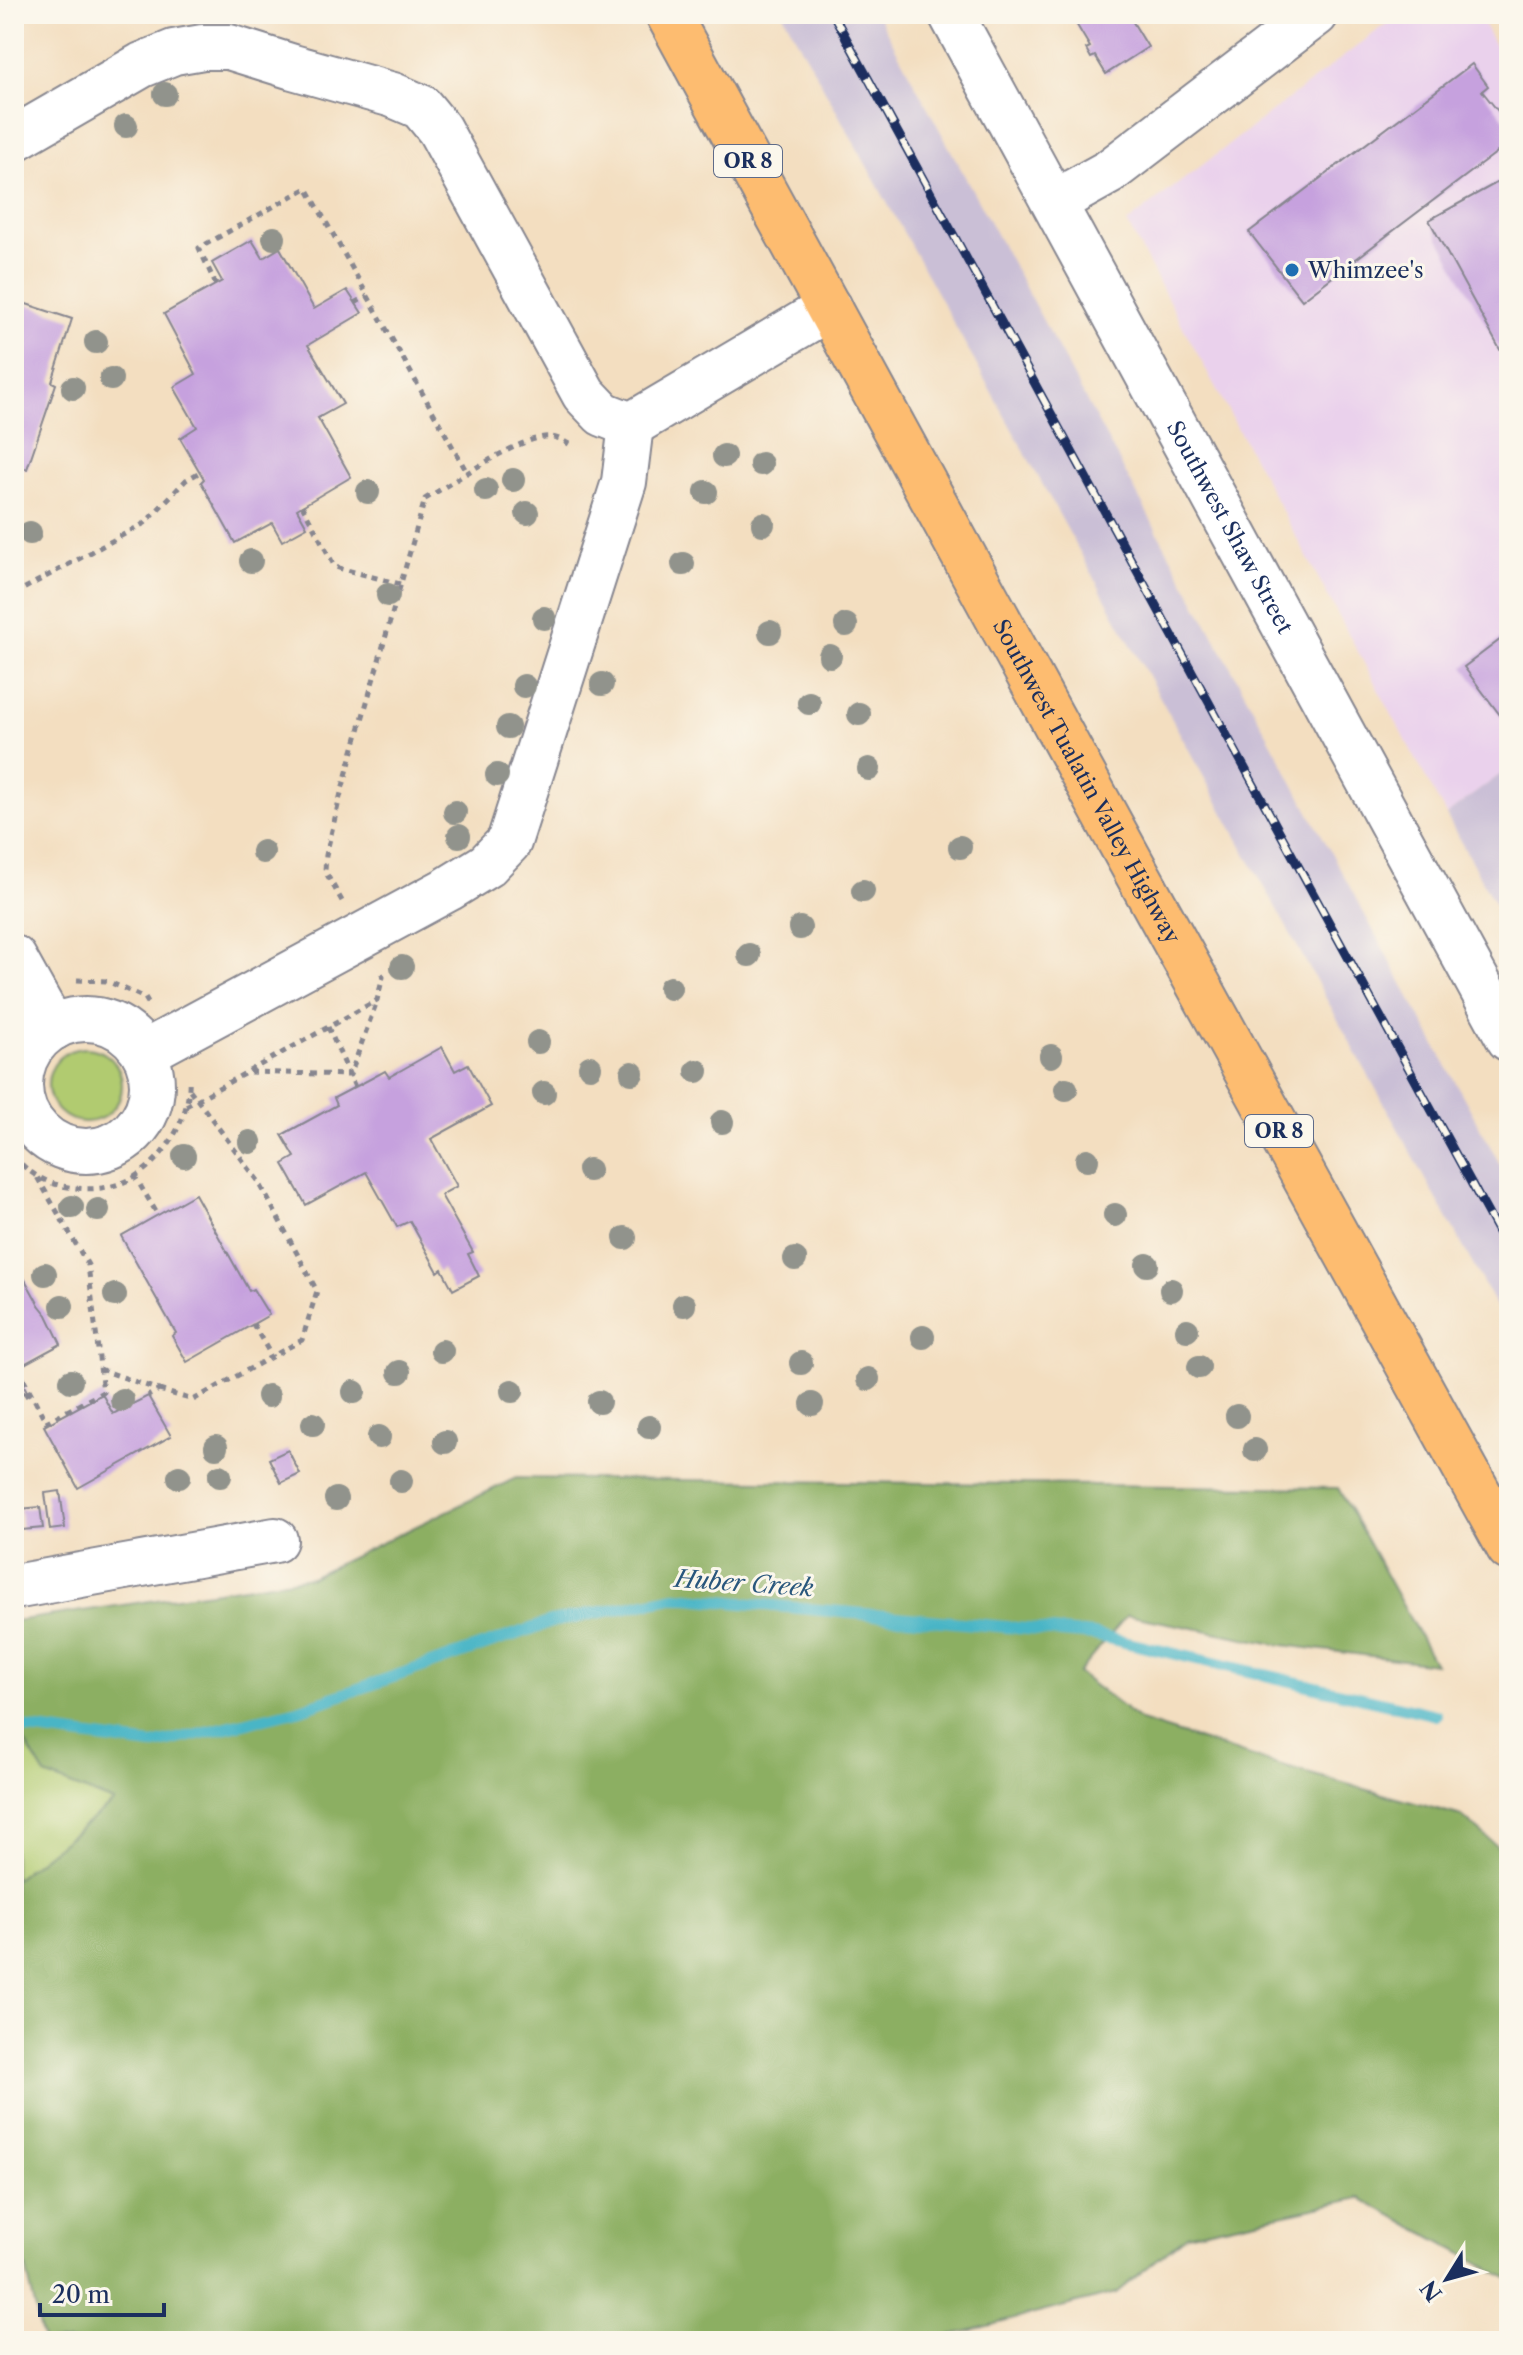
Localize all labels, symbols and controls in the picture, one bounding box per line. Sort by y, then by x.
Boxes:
road number: OR 8 [714,145,782,177]
place label: Whimzee's [1307,257,1424,284]
marker: Whimzee's [1283,261,1301,279]
street label: Southwest Shaw Street [1161,416,1299,638]
street label: Southwest Tualatin Valley Highway [987,614,1187,948]
road number: OR 8 [1245,1115,1313,1147]
water label: Huber Creek [672,1564,815,1602]
north arrow [1407,2239,1487,2319]
scale bar [40,2267,164,2317]
text: N [1415,2275,1448,2306]
text: 20 m [52,2280,110,2309]

